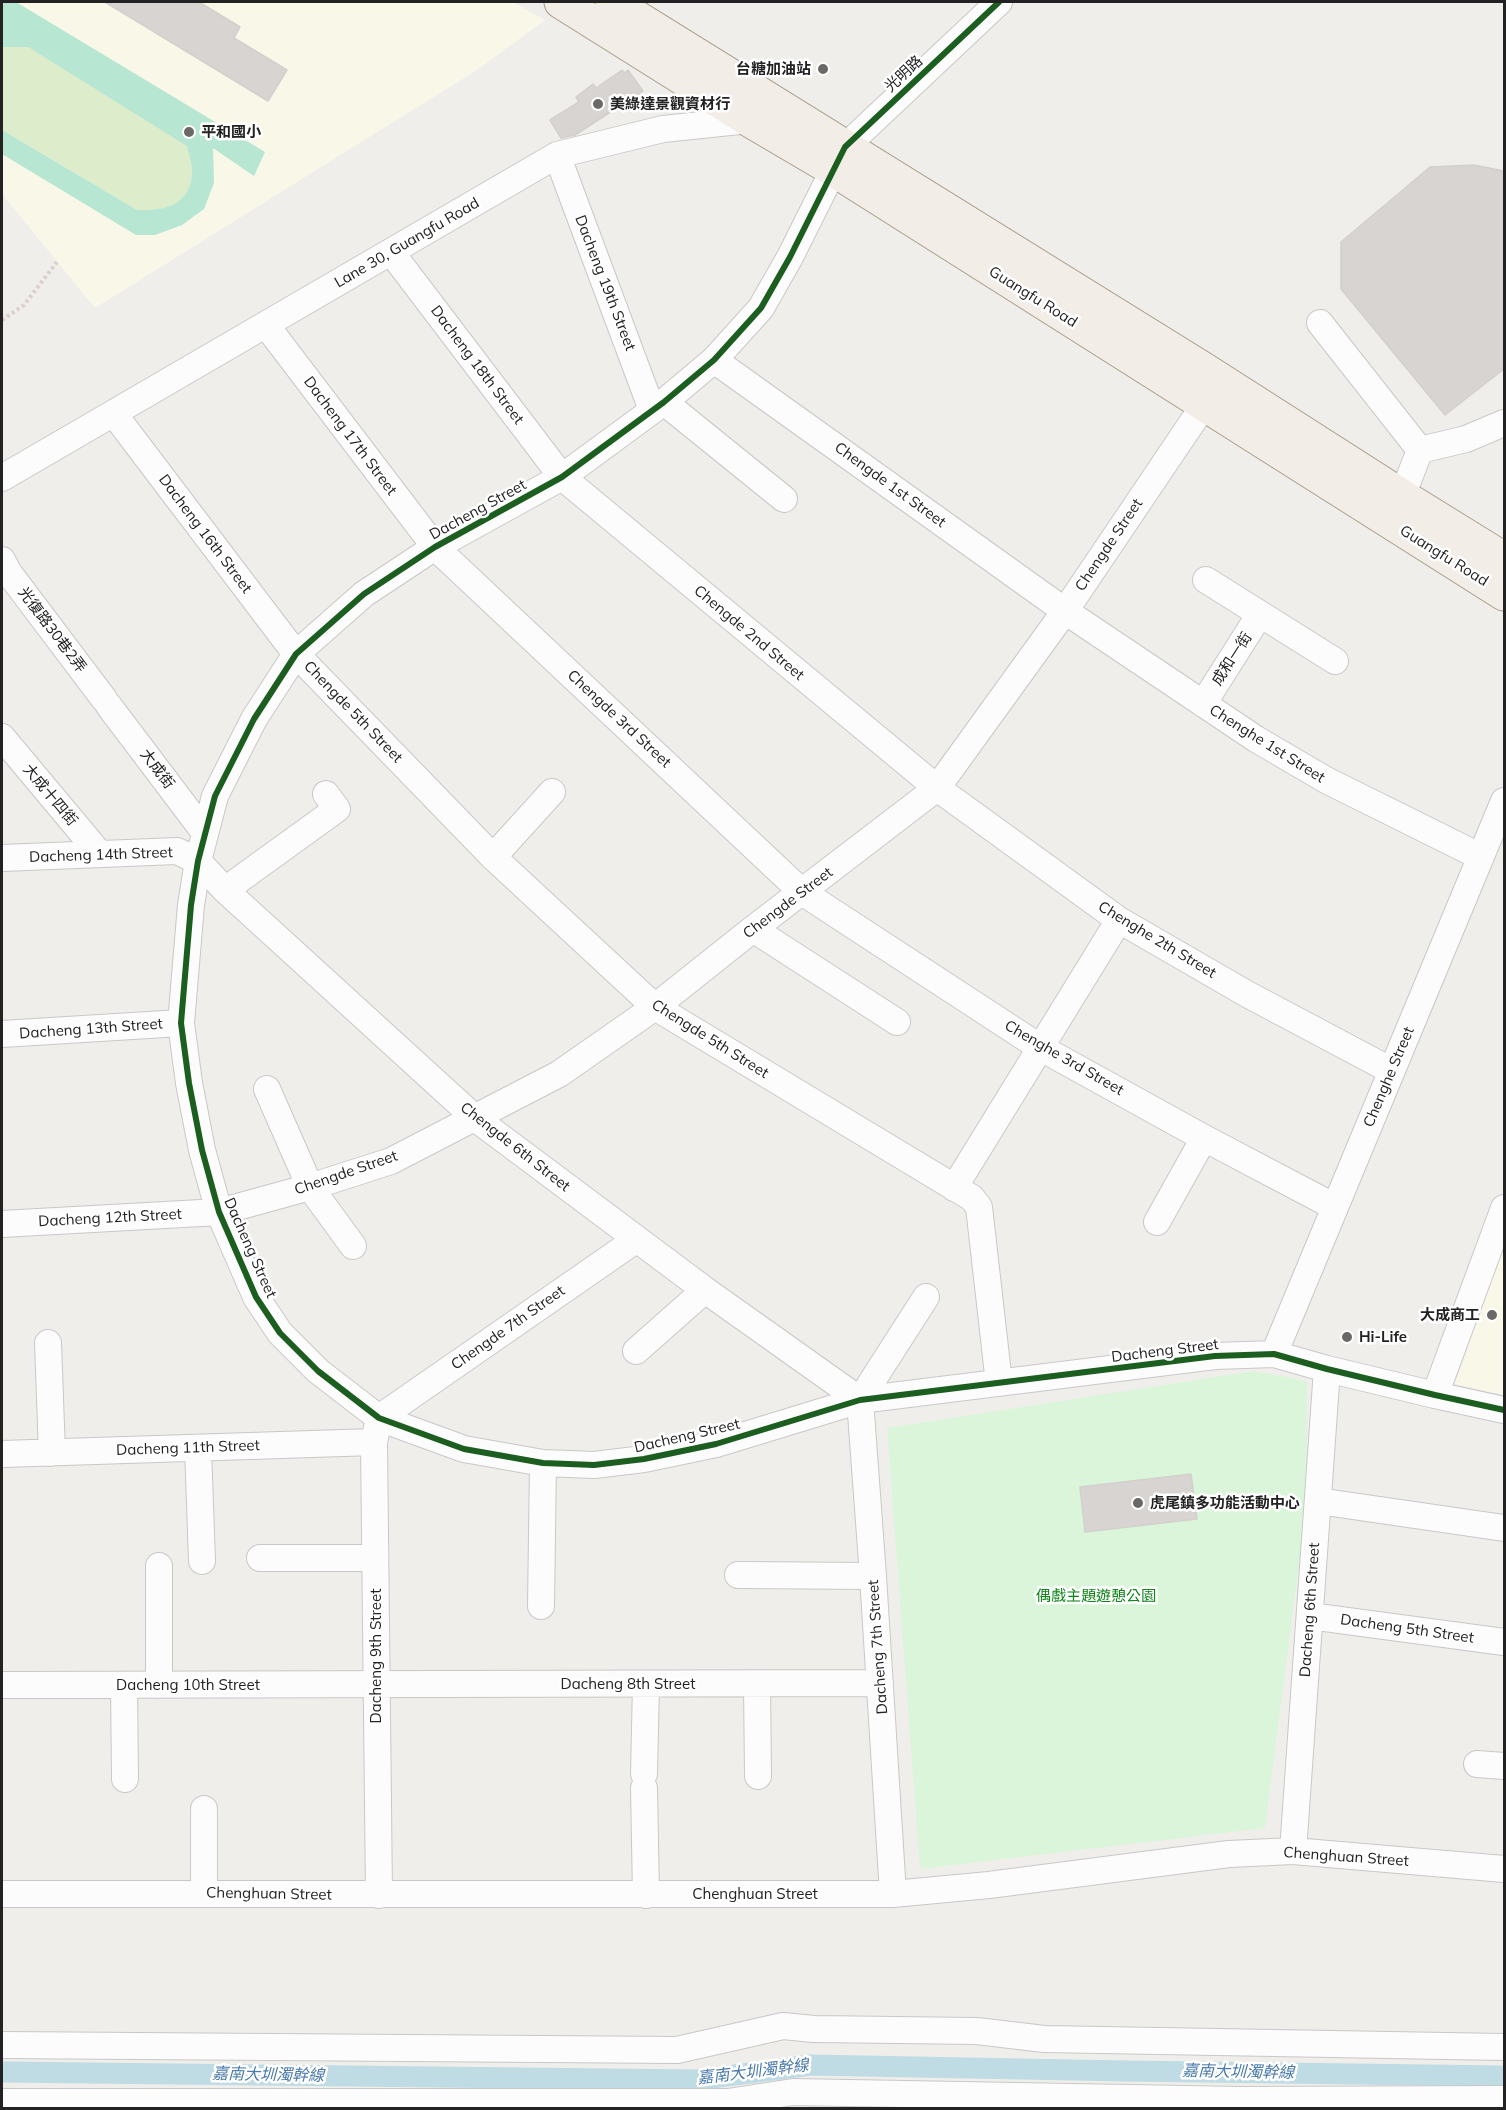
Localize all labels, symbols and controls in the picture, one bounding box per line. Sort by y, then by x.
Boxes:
street label: 光明路 [881,52,927,96]
place label: 台糖加油站 [736,60,811,78]
marker: 台糖加油站 [816,62,830,76]
place label: 美綠達景觀資材行 [610,95,730,113]
marker: 美綠達景觀資材行 [591,97,605,111]
place label: 平和國小 [201,123,261,141]
marker: 平和國小 [182,125,196,139]
street label: Lane 30, Guangfu Road [331,194,483,292]
street label: Dacheng 19th Street [571,213,639,353]
street label: Guangfu Road [985,263,1081,331]
street label: Dacheng 18th Street [427,302,527,428]
street label: Dacheng 17th Street [300,373,400,499]
street label: Chengde 1st Street [831,439,949,531]
street label: Dacheng 16th Street [155,471,255,597]
street label: Dacheng Street [426,476,530,544]
street label: Chengde Street [1071,495,1147,595]
street label: Guangfu Road [1396,522,1492,590]
street label: Chengde 2nd Street [690,582,808,684]
street label: 光復路30巷2弄 [14,584,90,676]
street label: 成和一街 [1208,629,1256,689]
street label: Chengde 5th Street [300,657,406,767]
street label: Chengde 3rd Street [564,666,674,772]
street label: Chenghe 1st Street [1206,701,1328,787]
street label: 大成街 [136,746,178,792]
street label: 大成十四街 [19,760,81,830]
street label: Dacheng 14th Street [29,843,173,867]
street label: Chengde Street [740,863,836,943]
street label: Chenghe 2th Street [1095,898,1219,982]
street label: Chengde 5th Street [648,996,772,1082]
street label: Dacheng 13th Street [19,1015,163,1043]
street label: Chenghe 3rd Street [1001,1017,1127,1099]
street label: Chenghe Street [1360,1024,1418,1130]
street label: Chengde 6th Street [456,1098,574,1196]
street label: Chengde Street [292,1147,400,1199]
street label: Dacheng Street [220,1195,280,1301]
street label: Dacheng 12th Street [38,1205,182,1231]
street label: Chengde 7th Street [448,1282,568,1374]
place label: 大成商工 [1420,1306,1480,1324]
marker: 大成商工 [1485,1308,1499,1322]
place label: Hi-Life [1359,1328,1407,1346]
marker: Hi-Life [1340,1330,1354,1344]
street label: Dacheng Street [1110,1335,1220,1367]
street label: Dacheng Street [632,1415,742,1457]
street label: Dacheng 11th Street [116,1436,260,1460]
place label: 虎尾鎮多功能活動中心 [1150,1494,1300,1512]
marker: 虎尾鎮多功能活動中心 [1131,1496,1145,1510]
street label: Dacheng 6th Street [1296,1542,1324,1678]
street label: Dacheng 7th Street [864,1579,892,1715]
park label: 偶戲主題遊憩公園 [1036,1587,1156,1605]
street label: Dacheng 9th Street [367,1589,385,1723]
street label: Dacheng 5th Street [1339,1611,1475,1647]
street label: Dacheng 8th Street [561,1675,695,1693]
street label: Dacheng 10th Street [116,1676,260,1694]
street label: Chenghuan Street [1283,1844,1409,1870]
street label: Chenghuan Street [206,1884,332,1904]
street label: Chenghuan Street [692,1885,818,1903]
water label: 嘉南大圳濁幹線 [696,2056,810,2088]
water label: 嘉南大圳濁幹線 [1182,2061,1294,2083]
water label: 嘉南大圳濁幹線 [212,2064,324,2086]

